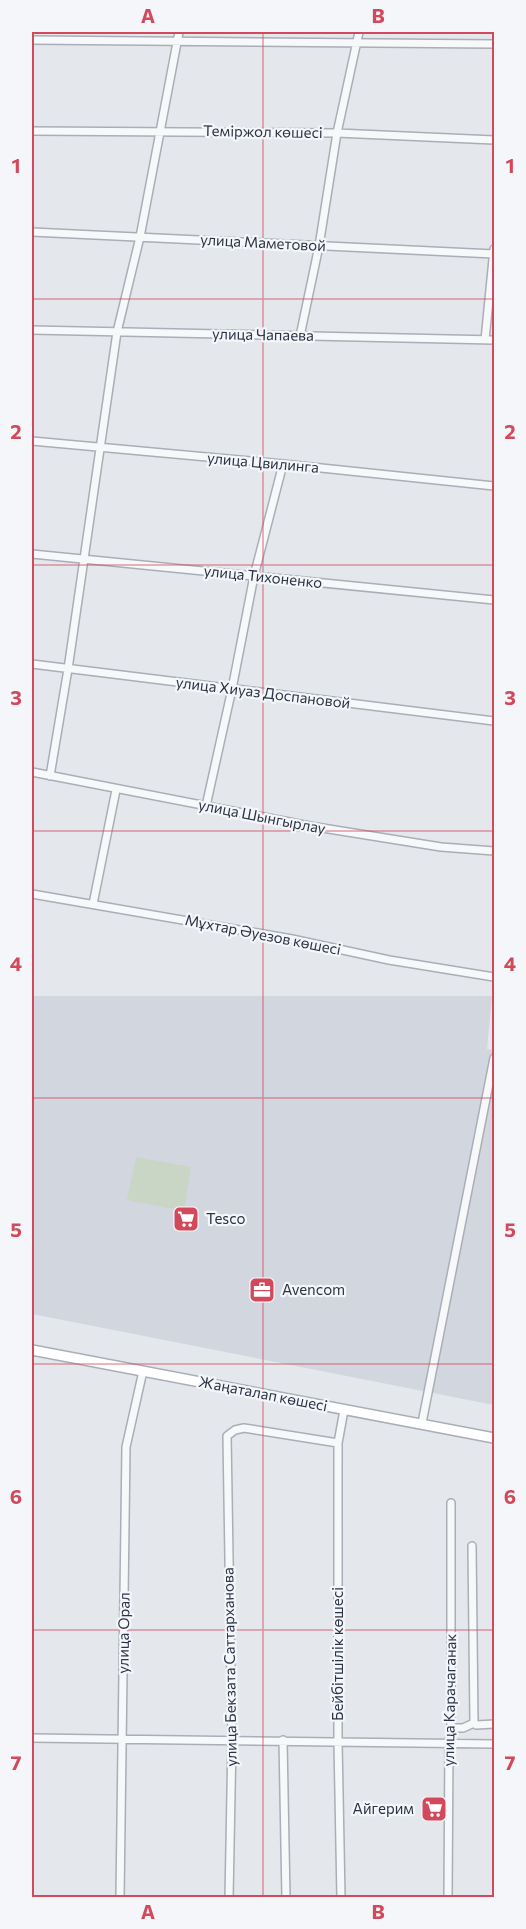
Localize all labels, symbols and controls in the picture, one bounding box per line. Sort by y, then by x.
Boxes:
text: A [141,3,155,27]
text: B [371,3,385,27]
street label: Теміржол көшесі [203,121,323,141]
text: 1 [11,153,21,177]
text: 1 [505,153,515,177]
street label: улица Маметовой [200,230,326,254]
street label: улица Чапаева [212,324,314,344]
text: 2 [10,419,22,443]
text: 2 [504,419,516,443]
street label: улица Цвилинга [206,448,320,476]
street label: улица Тихоненко [203,561,323,591]
street label: улица Хиуаз Доспановой [175,672,351,712]
text: 3 [10,685,22,709]
text: 3 [504,685,516,709]
street label: улица Шынгырлау [197,795,328,837]
street label: Мұхтар Әуезов көшесі [184,910,343,958]
text: 4 [10,951,22,975]
text: 4 [504,951,516,975]
supermarket icon: Tesco [171,1204,201,1234]
place label: Tesco [206,1209,246,1227]
text: 5 [10,1217,22,1241]
text: 5 [504,1217,516,1241]
office icon: Avencom [247,1275,277,1305]
place label: Avencom [282,1280,345,1298]
street label: Жаңаталап көшесі [197,1372,329,1414]
text: 6 [10,1484,22,1508]
text: 6 [504,1484,516,1508]
street label: улица Бекзата Саттарханова [218,1567,240,1767]
street label: Бейбітшілік көшесі [328,1587,346,1721]
street label: улица Орал [113,1592,133,1674]
street label: улица Карачаганак [439,1633,459,1766]
text: 7 [11,1750,22,1774]
text: 7 [505,1750,516,1774]
supermarket icon: Айгерим [419,1794,449,1824]
place label: Айгерим [353,1799,414,1817]
text: A [141,1899,155,1923]
text: B [371,1899,385,1923]

